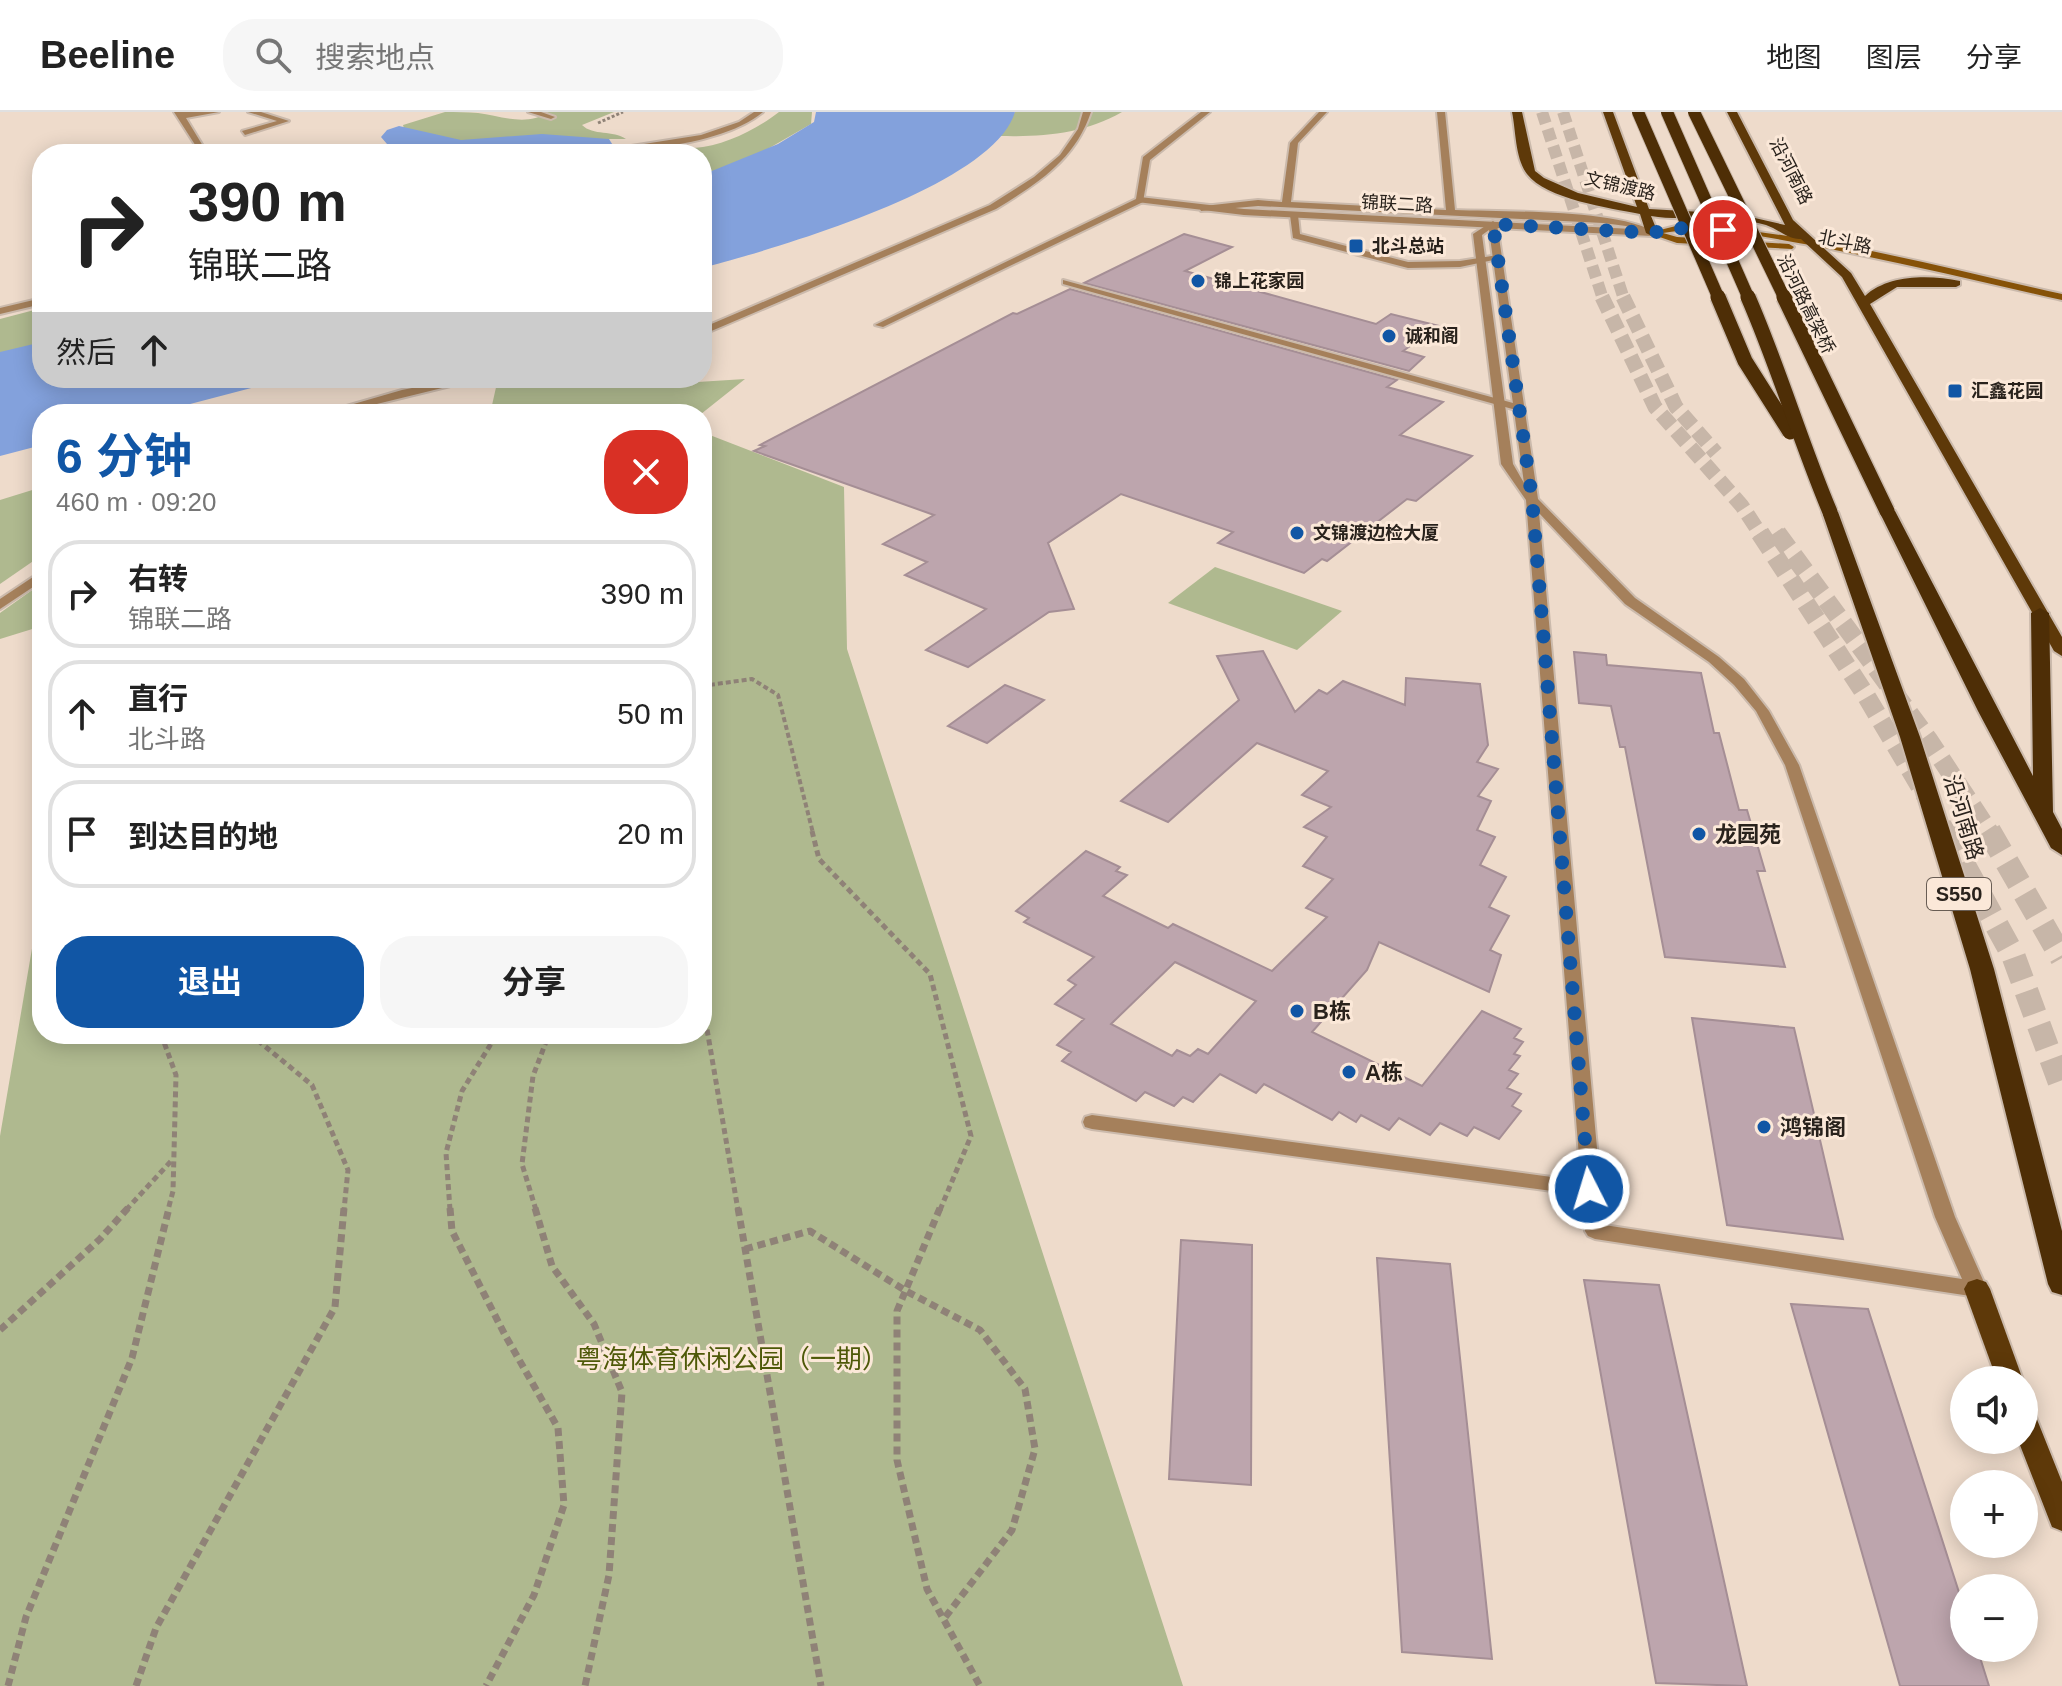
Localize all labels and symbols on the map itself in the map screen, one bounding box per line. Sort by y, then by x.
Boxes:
street label: 沿河南路 [1766,134,1816,208]
street label: 文锦渡路 [1583,168,1657,204]
street label: 锦联二路 [1361,192,1433,216]
pin [1689,196,1757,264]
street label: 北斗路 [1817,227,1873,257]
place label: 北斗总站 [1372,236,1444,256]
marker: 北斗总站 [1347,237,1365,255]
street label: 沿河路高架桥 [1773,251,1839,357]
place label: 锦上花家园 [1214,271,1304,291]
marker: 锦上花家园 [1189,272,1207,290]
place label: 诚和阁 [1405,326,1459,346]
marker: 诚和阁 [1380,327,1398,345]
place label: 汇鑫花园 [1971,381,2043,401]
marker: 汇鑫花园 [1946,382,1964,400]
place label: 文锦渡边检大厦 [1313,523,1439,543]
marker: 文锦渡边检大厦 [1288,524,1306,542]
street label: 沿河南路 [1939,771,1988,863]
place label: 龙园苑 [1715,822,1781,847]
marker: 龙园苑 [1690,825,1708,843]
road number: S550 [1927,878,1991,910]
place label: B栋 [1313,999,1351,1024]
marker: B栋 [1288,1002,1306,1020]
place label: A栋 [1365,1060,1403,1085]
marker: A栋 [1340,1063,1358,1081]
place label: 鸿锦阁 [1780,1115,1846,1140]
marker: 鸿锦阁 [1755,1118,1773,1136]
position arrow [1547,1147,1631,1231]
park label: 粤海体育休闲公园（一期） [576,1344,888,1374]

